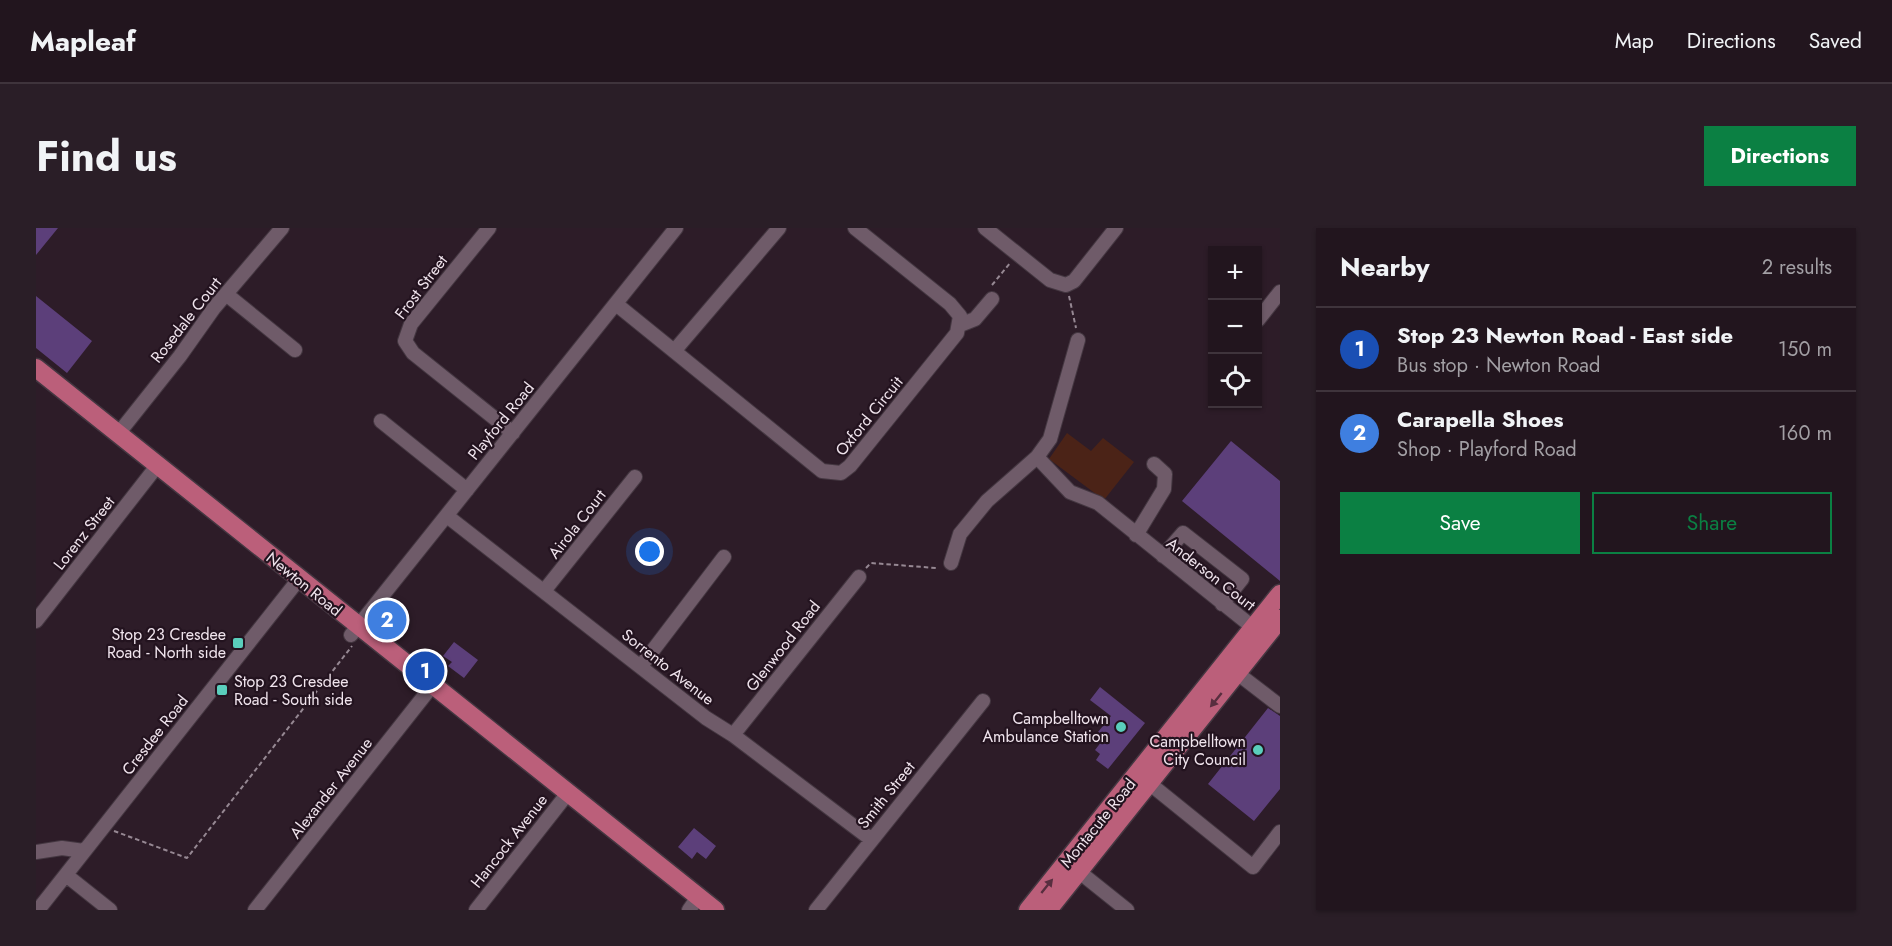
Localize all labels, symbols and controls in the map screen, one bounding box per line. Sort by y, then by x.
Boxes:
text: Mapleaf [30,21,136,62]
text: Map [1615,26,1654,56]
text: Directions [1687,26,1776,56]
text: Saved [1809,26,1862,56]
text: Find us [36,126,177,187]
button: Directions [1704,126,1856,186]
map controls [1208,246,1262,408]
button: + [1208,246,1262,300]
text: Nearby [1340,248,1429,286]
street label: Frost Street [389,250,453,324]
text: 2 results [1762,253,1832,282]
street label: Rosedale Court [145,272,227,368]
button: − [1208,300,1262,354]
text: Stop 23 Newton Road - East side [1397,319,1733,351]
text: 1 [1354,335,1365,364]
text: 150 m [1778,335,1832,364]
text: Bus stop · Newton Road [1397,351,1600,380]
button: locate [1208,354,1262,408]
street label: Oxford Circuit [830,371,908,461]
street label: Playford Road [462,377,540,465]
text: Carapella Shoes [1397,403,1564,435]
text: 2 [1353,419,1366,448]
text: 160 m [1778,419,1832,448]
text: Shop · Playford Road [1397,435,1577,464]
street label: Airola Court [543,484,611,564]
street label: Lorenz Street [48,491,120,575]
button: Save [1340,492,1580,554]
button: Share [1592,492,1832,554]
street label: Anderson Court [1162,532,1261,616]
your location [635,537,664,566]
street label: Newton Road [261,546,347,622]
street label: Glenwood Road [740,596,826,696]
pin: 2 [368,598,406,642]
place label: Stop 23 Cresdee Road - North side [107,623,226,664]
street label: Sorrento Avenue [617,623,719,711]
marker: Stop 23 Cresdee Road - North side [231,636,245,650]
pin: 1 [406,648,444,694]
place label: Stop 23 Cresdee Road - South side [234,670,352,711]
marker: Stop 23 Cresdee Road - South side [215,683,229,697]
street label: Cresdee Road [116,690,194,780]
one-way arrow [1210,692,1222,707]
place label: Campbelltown Ambulance Station [983,707,1109,748]
marker: Campbelltown Ambulance Station [1114,720,1128,734]
place label: Campbelltown City Council [1149,730,1246,771]
street label: Alexander Avenue [284,733,378,843]
marker: Campbelltown City Council [1251,743,1265,757]
street label: Smith Street [852,756,920,834]
street label: Montacute Road [1055,773,1141,873]
street label: Hancock Avenue [465,789,553,893]
one-way arrow [1041,878,1054,894]

